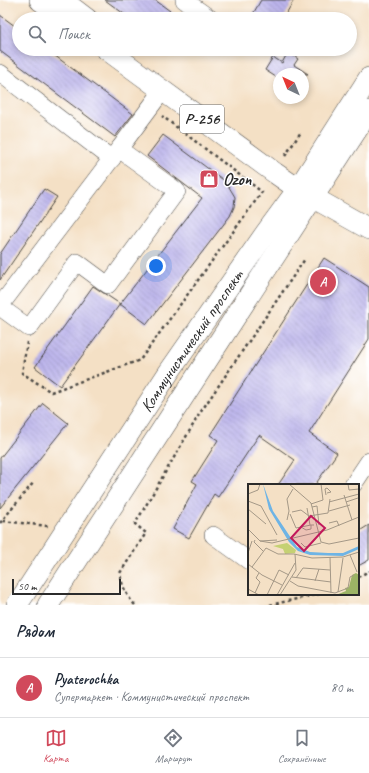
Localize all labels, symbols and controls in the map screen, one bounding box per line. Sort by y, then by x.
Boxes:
search box [12,12,357,56]
icon: search [26,23,48,45]
text: Поиск [58,25,90,44]
north arrow [273,68,309,104]
road number: Р-256 [180,105,224,133]
shop icon: Ozon [198,168,220,190]
place label: Ozon [223,169,253,190]
your location [146,256,166,276]
street label: Коммунистический проспект [136,265,248,416]
pin: A [310,267,336,297]
inset map [248,484,359,595]
scale bar [12,577,121,596]
text: 50 m [18,579,37,593]
text: Рядом [16,621,54,642]
text: Pyaterochka [54,670,118,689]
text: A [26,680,32,696]
text: 80 m [331,680,353,696]
text: Супермаркет · Коммунистический проспект [54,689,249,705]
tab: Карта [43,727,68,765]
tab: Маршрут [155,727,191,765]
tab: Сохранённые [278,727,326,765]

